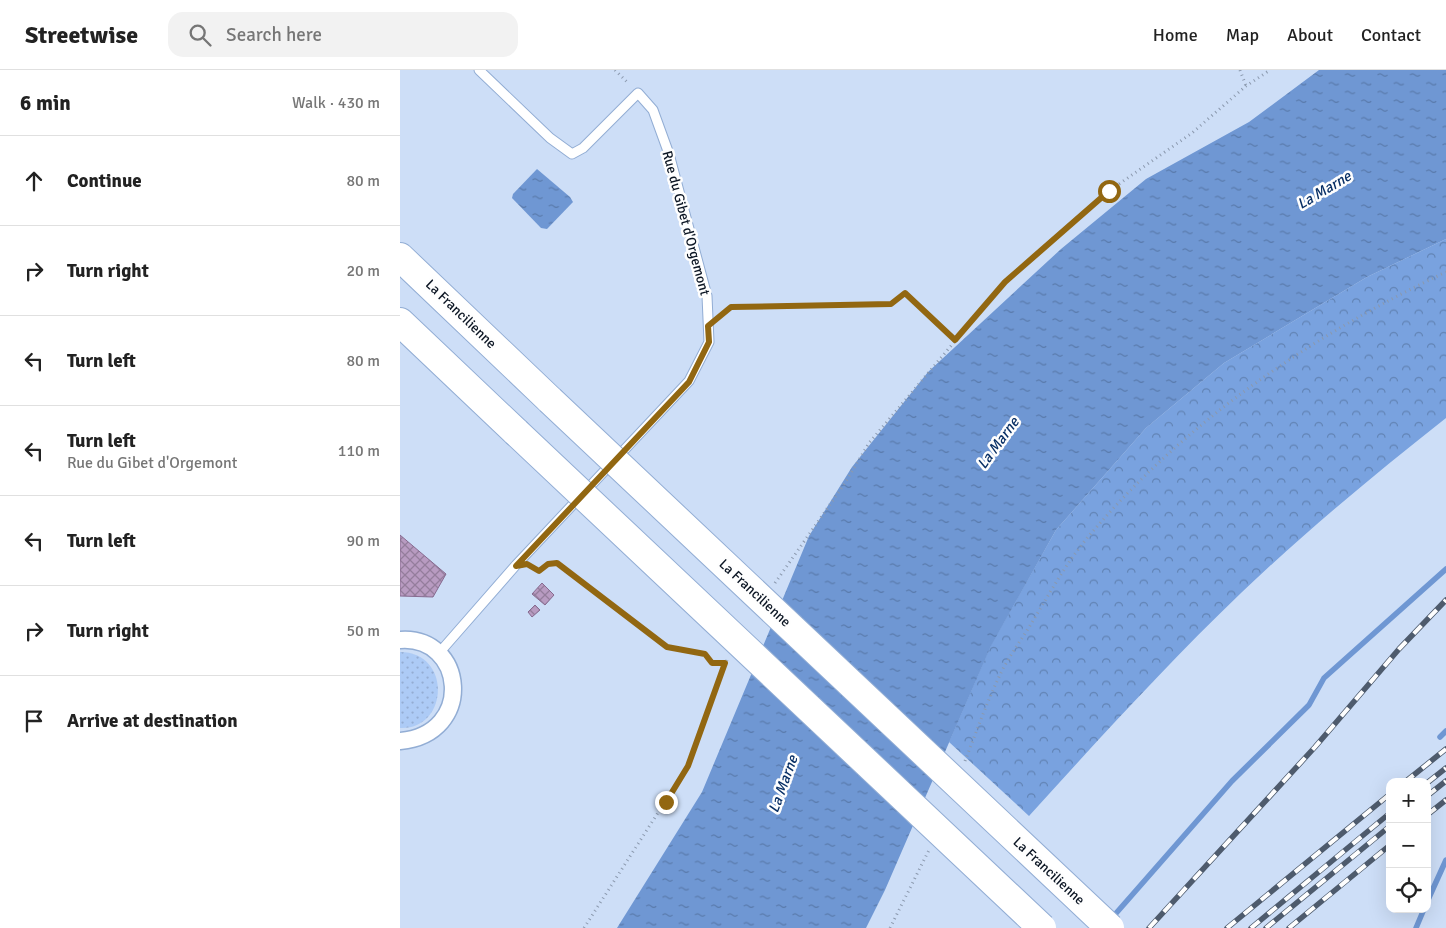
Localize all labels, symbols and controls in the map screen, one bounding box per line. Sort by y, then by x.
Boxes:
search box [168,12,518,57]
text: Streetwise [25,20,138,50]
icon: search [186,21,214,49]
text: Search here [226,23,322,47]
text: Home [1153,24,1198,46]
text: Map [1226,24,1259,46]
text: About [1287,24,1333,46]
text: Contact [1361,24,1421,46]
text: 6 min [20,90,71,116]
text: Walk · 430 m [292,93,380,113]
street label: Rue du Gibet d'Orgemont [659,149,714,297]
water label: La Marne [1294,166,1355,213]
icon: ahead [20,167,48,195]
text: Continue [67,169,142,193]
text: 80 m [346,171,380,191]
route start [1098,180,1121,203]
icon: right [20,257,48,285]
text: Turn right [67,259,149,283]
text: 20 m [346,261,380,281]
street label: La Francilienne [422,276,500,352]
icon: left [20,347,48,375]
text: Turn left [67,349,136,373]
text: 80 m [346,351,380,371]
water label: La Marne [973,412,1024,472]
text: Turn left [67,429,136,453]
icon: left [20,437,48,465]
text: 110 m [338,441,380,461]
text: Rue du Gibet d'Orgemont [67,453,237,473]
icon: left [20,527,48,555]
text: Turn left [67,529,136,553]
text: 90 m [346,531,380,551]
street label: La Francilienne [716,555,794,631]
icon: right [20,617,48,645]
text: Turn right [67,619,149,643]
text: 50 m [346,621,380,641]
icon: arrive [20,707,48,735]
text: Arrive at destination [67,709,238,733]
water label: La Marne [764,752,802,815]
map controls [1386,778,1431,913]
button: + [1386,778,1431,823]
route end [655,791,678,814]
button: − [1386,823,1431,868]
street label: La Francilienne [1010,833,1088,909]
button: locate [1386,868,1431,913]

